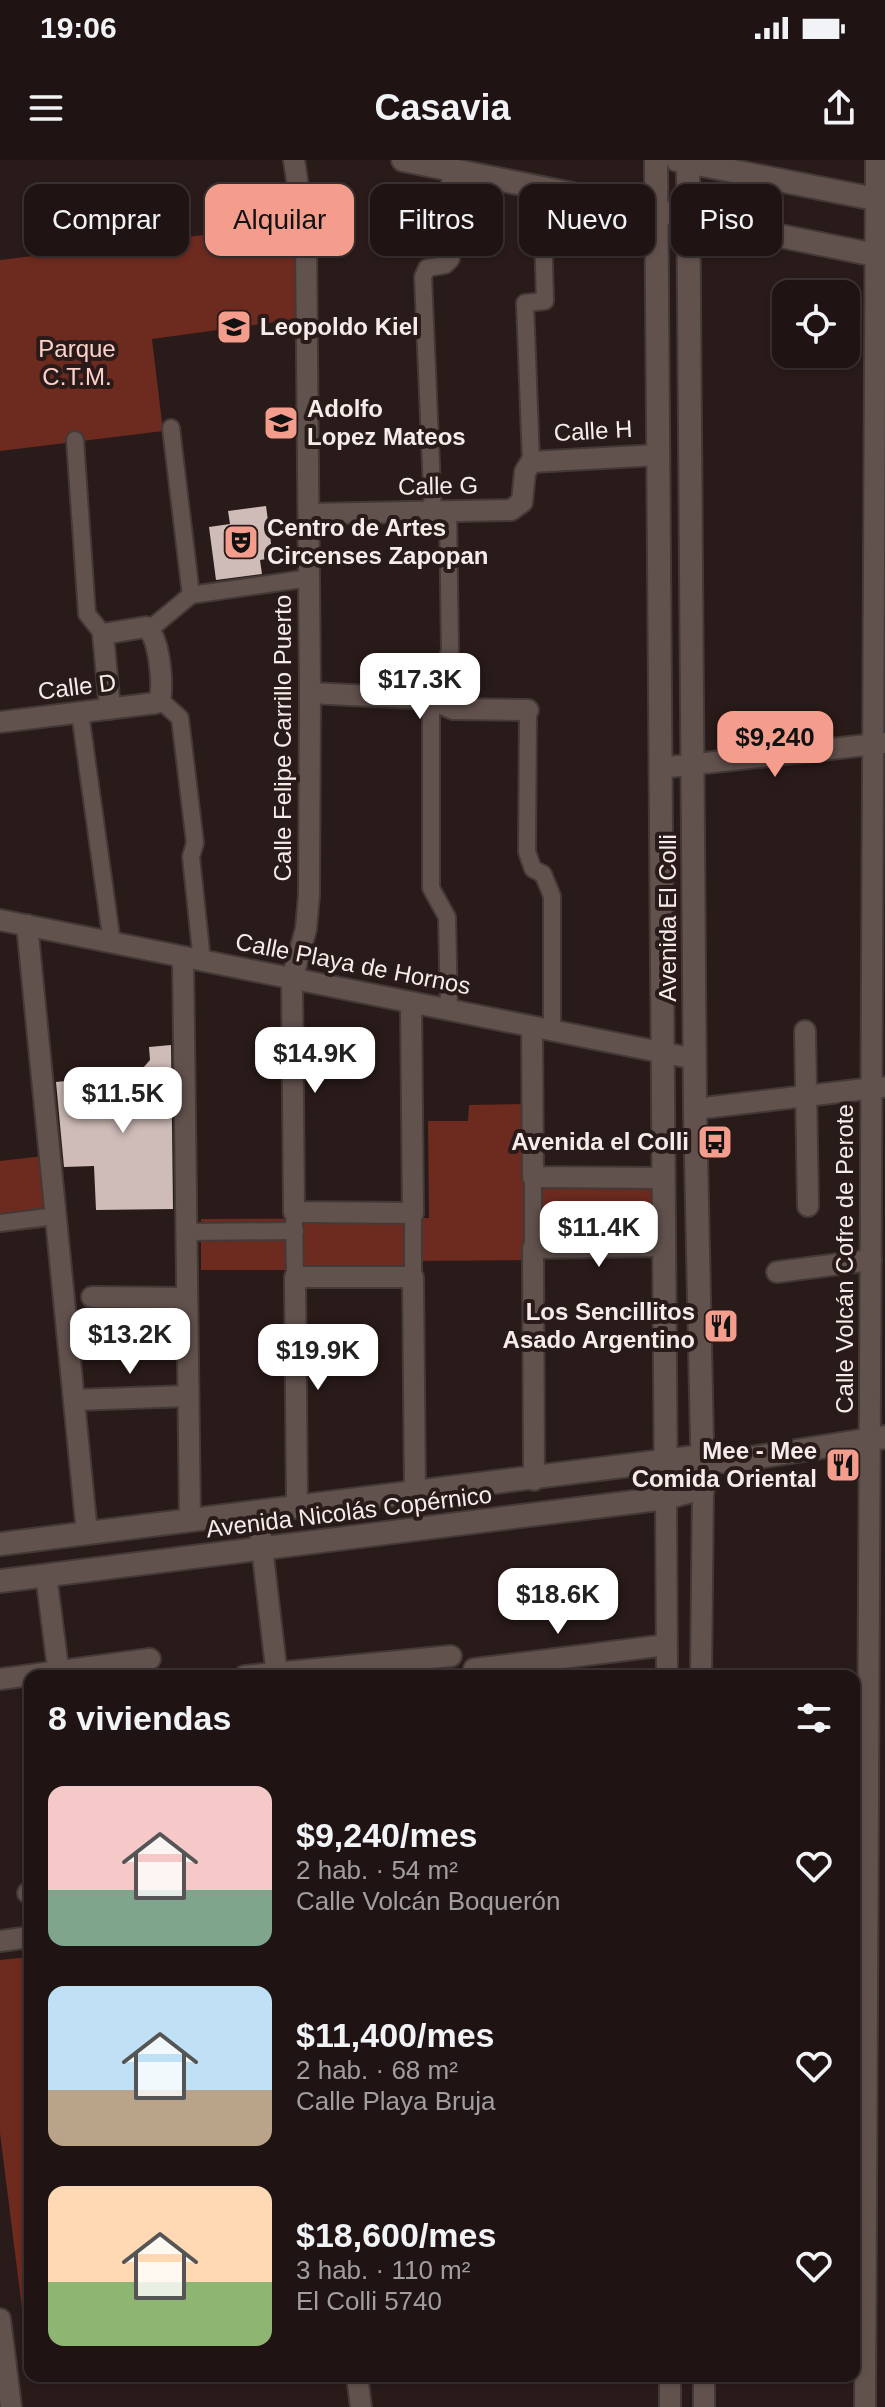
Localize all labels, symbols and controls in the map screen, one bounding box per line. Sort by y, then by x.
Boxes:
text: 19:06 [40,11,117,44]
icon: menu [24,86,68,130]
icon: share [817,86,861,130]
text: Casavia [374,87,511,128]
chip: Comprar [24,184,189,256]
chip: Alquilar [205,184,354,256]
chip: Filtros [370,184,503,256]
chip: Nuevo [519,184,655,256]
chip: Piso [671,184,782,256]
map controls [772,280,860,368]
button: locate [772,280,860,368]
school or university icon: Leopoldo Kiel [215,308,253,346]
place label: Leopoldo Kiel [260,313,419,340]
park label: Parque C.T.M. [38,335,116,390]
place label: Adolfo Lopez Mateos [307,395,466,450]
school or university icon: Adolfo Lopez Mateos [262,404,300,442]
street label: Calle H [553,415,633,446]
street label: Calle G [398,471,478,500]
place label: Centro de Artes Circenses Zapopan [267,514,488,569]
theatre icon: Centro de Artes Circenses Zapopan [222,523,260,561]
street label: Calle Felipe Carrillo Puerto [269,595,296,881]
pin: $17.3K [355,653,485,721]
text: $17.3K [378,664,462,694]
street label: Calle D [36,668,118,705]
pin: $9,240 [710,711,840,779]
text: $9,240 [735,722,815,752]
street label: Avenida El Colli [654,834,681,1002]
street label: Calle Playa de Hornos [233,927,473,1000]
pin: $14.9K [250,1027,380,1095]
text: $14.9K [273,1038,357,1068]
pin: $11.5K [58,1067,188,1135]
text: $11.5K [82,1078,164,1108]
street label: Calle Volcán Cofre de Perote [831,1104,858,1414]
bus stop icon: Avenida el Colli [696,1123,734,1161]
place label: Avenida el Colli [511,1128,689,1155]
pin: $11.4K [534,1201,664,1269]
text: $11.4K [558,1212,640,1242]
place label: Los Sencillitos Asado Argentino [503,1298,695,1353]
restaurant icon: Los Sencillitos Asado Argentino [702,1307,740,1345]
pin: $13.2K [65,1308,195,1376]
text: $13.2K [88,1319,172,1349]
pin: $19.9K [253,1324,383,1392]
text: $19.9K [276,1335,360,1365]
place label: Mee - Mee Comida Oriental [632,1437,817,1492]
restaurant icon: Mee - Mee Comida Oriental [824,1446,862,1484]
street label: Avenida Nicolás Copérnico [205,1481,493,1542]
pin: $18.6K [493,1568,623,1636]
text: $18.6K [516,1579,600,1609]
icon: filters [792,1696,836,1740]
text: 8 viviendas [48,1699,231,1737]
text: $9,240/mes [296,1816,478,1854]
icon: home [112,1818,208,1914]
icon: heart [792,1844,836,1888]
text: 2 hab. · 54 m² [296,1855,458,1885]
text: Calle Volcán Boquerón [296,1886,561,1916]
text: $11,400/mes [296,2016,495,2054]
icon: home [112,2018,208,2114]
icon: heart [792,2044,836,2088]
text: 2 hab. · 68 m² [296,2055,458,2085]
text: Calle Playa Bruja [296,2086,495,2116]
text: $18,600/mes [296,2216,496,2254]
icon: home [112,2218,208,2314]
icon: heart [792,2244,836,2288]
text: 3 hab. · 110 m² [296,2255,470,2285]
text: El Colli 5740 [296,2286,442,2316]

